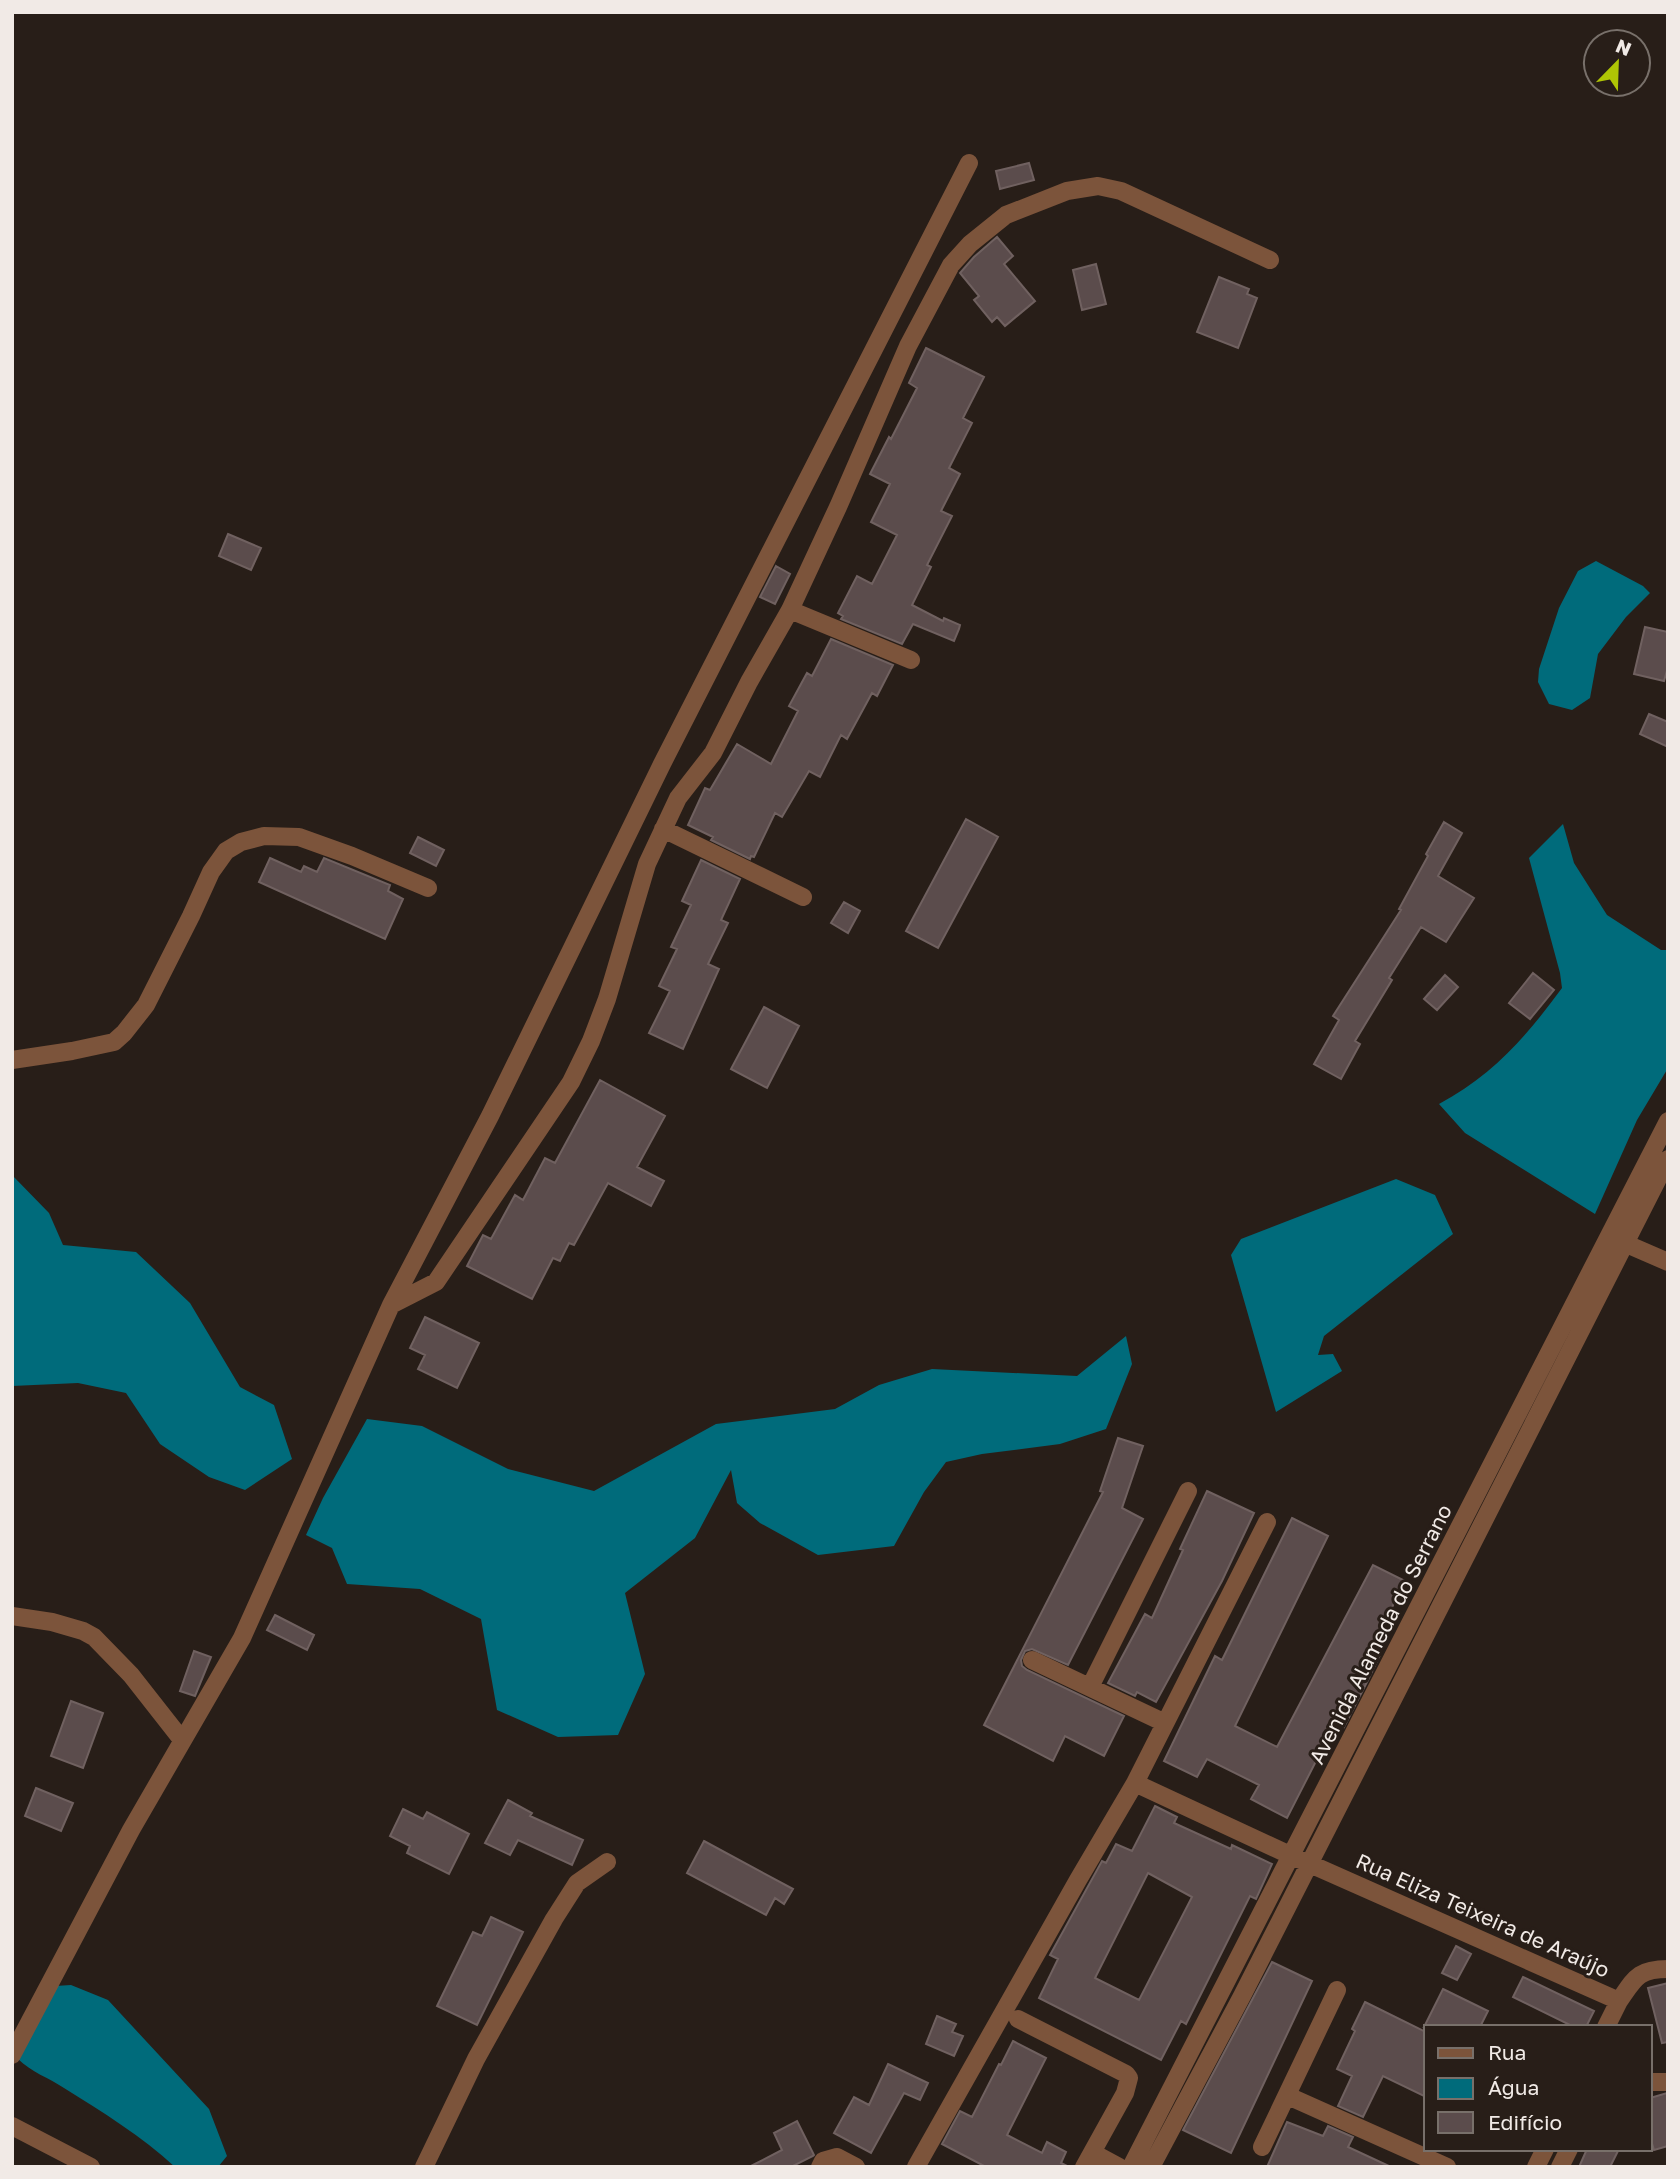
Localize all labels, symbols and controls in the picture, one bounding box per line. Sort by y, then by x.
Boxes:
north arrow [1582,28,1652,98]
text: N [1613,33,1635,60]
street label: Avenida Alameda do Serrano [1303,1500,1457,1768]
street label: Rua Eliza Teixeira de Araújo [1352,1847,1614,1983]
legend [1424,2025,1652,2151]
text: Rua [1488,2039,1526,2065]
text: Água [1488,2074,1539,2100]
text: Edifício [1488,2109,1562,2135]

